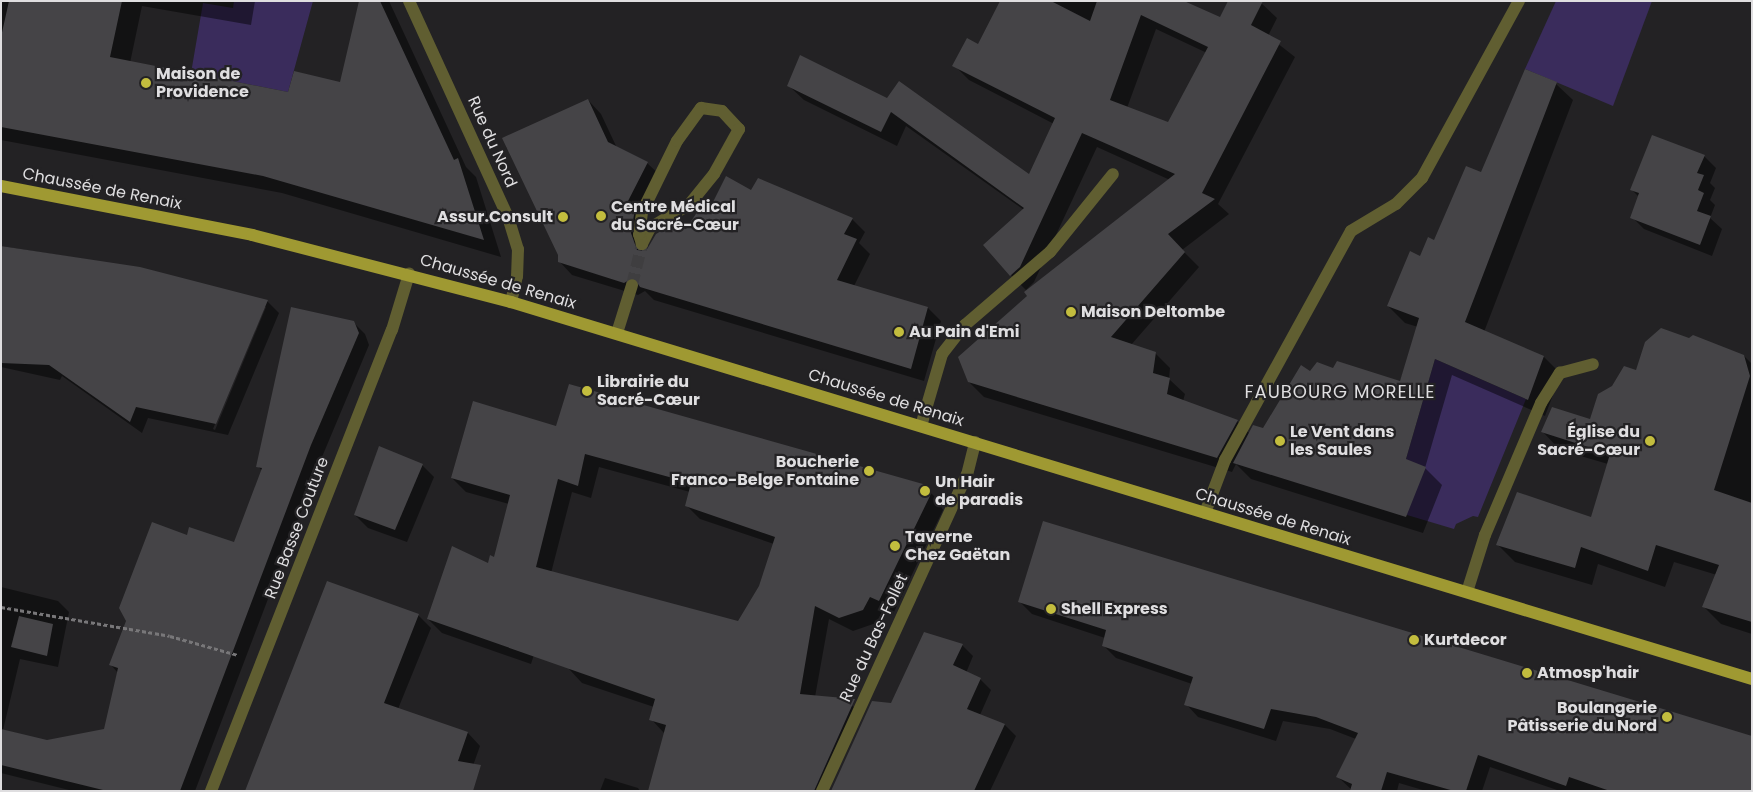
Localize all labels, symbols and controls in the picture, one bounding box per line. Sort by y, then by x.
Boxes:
place label: Maison de Providence [156,64,249,102]
marker: Maison de Providence [140,77,152,89]
street label: Rue du Nord [463,93,521,191]
street label: Chaussée de Renaix [21,164,183,214]
place label: Centre Médical du Sacré-Cœur [611,197,739,235]
place label: Assur.Consult [437,207,553,227]
marker: Centre Médical du Sacré-Cœur [595,210,607,222]
marker: Assur.Consult [557,211,569,223]
street label: Chaussée de Renaix [418,250,578,314]
place label: Maison Deltombe [1081,302,1225,322]
marker: Maison Deltombe [1065,306,1077,318]
place label: Au Pain d'Emi [909,322,1019,342]
marker: Au Pain d'Emi [893,326,905,338]
street label: Chaussée de Renaix [806,365,966,431]
place label: Librairie du Sacré-Cœur [597,372,700,410]
district label: FAUBOURG MORELLE [1242,381,1438,403]
marker: Librairie du Sacré-Cœur [581,385,593,397]
place label: Le Vent dans les Saules [1290,422,1395,460]
place label: Église du Sacré-Cœur [1537,422,1640,460]
marker: Le Vent dans les Saules [1274,435,1286,447]
marker: Église du Sacré-Cœur [1644,435,1656,447]
place label: Boucherie Franco-Belge Fontaine [671,452,859,490]
street label: Rue Basse Couture [261,454,333,602]
marker: Boucherie Franco-Belge Fontaine [863,465,875,477]
place label: Un Hair de paradis [935,472,1023,510]
street label: Chaussée de Renaix [1193,484,1353,550]
marker: Un Hair de paradis [919,485,931,497]
place label: Taverne Chez Gaëtan [905,527,1010,565]
marker: Taverne Chez Gaëtan [889,540,901,552]
street label: Rue du Bas-Follet [836,571,912,705]
place label: Shell Express [1061,599,1168,619]
marker: Shell Express [1045,603,1057,615]
place label: Kurtdecor [1424,630,1507,650]
marker: Kurtdecor [1408,634,1420,646]
place label: Atmosp'hair [1537,663,1639,683]
marker: Atmosp'hair [1521,667,1533,679]
place label: Boulangerie Pâtisserie du Nord [1507,698,1657,736]
marker: Boulangerie Pâtisserie du Nord [1661,711,1673,723]

